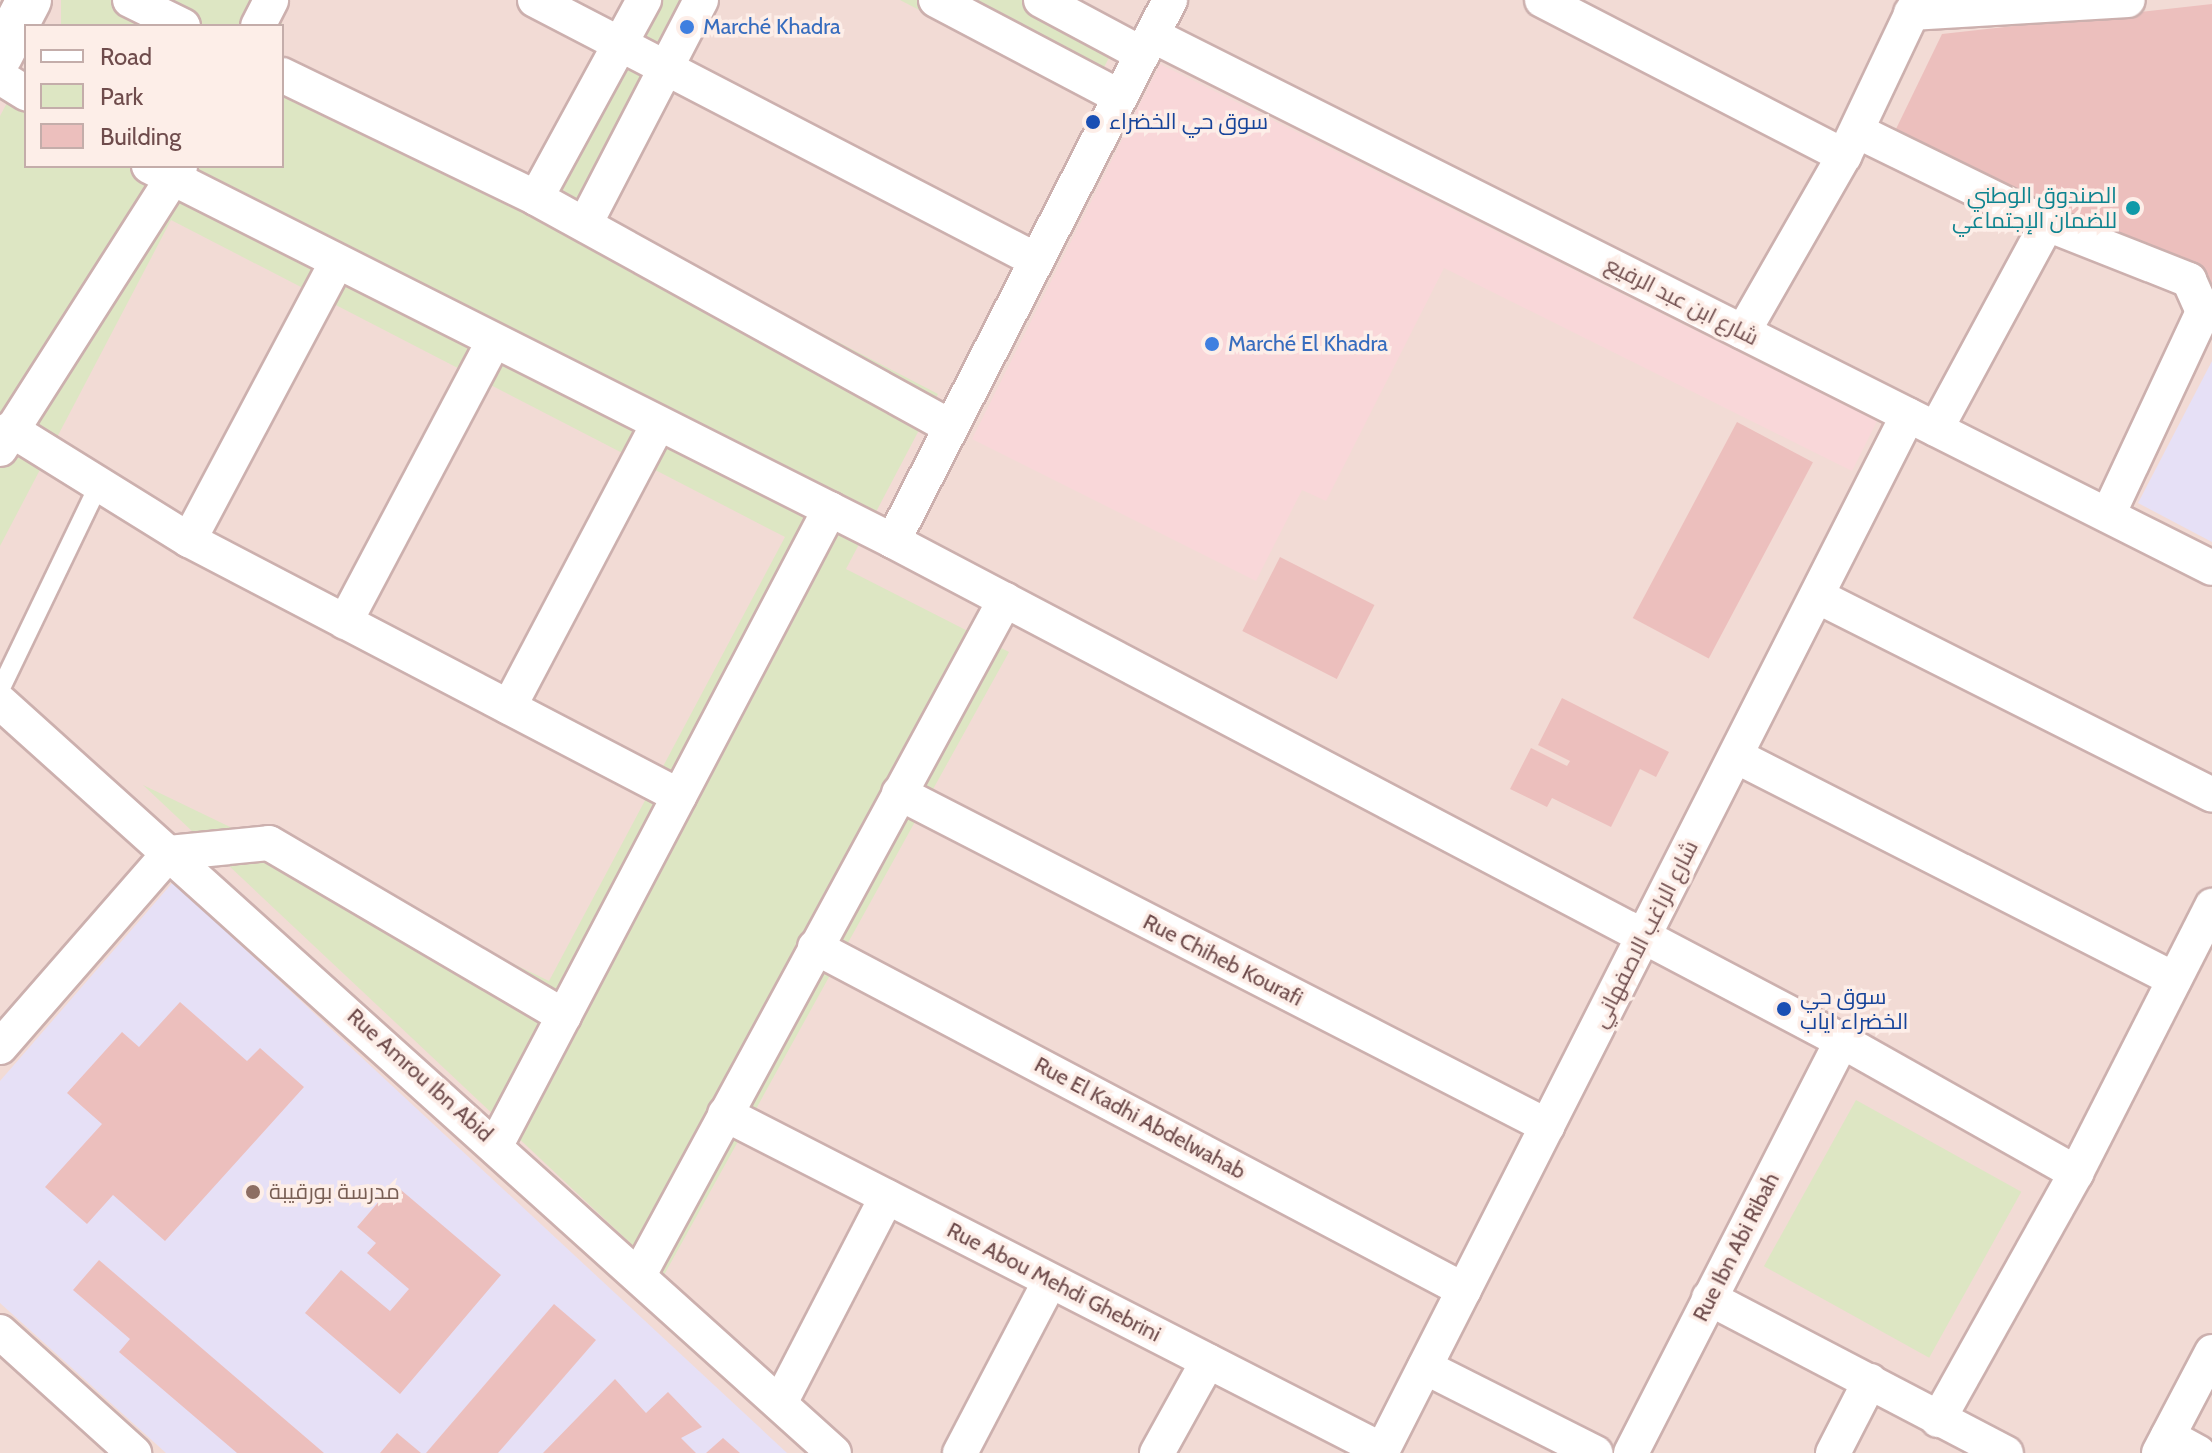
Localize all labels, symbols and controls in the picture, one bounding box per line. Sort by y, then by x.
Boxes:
place label: Marché Khadra [703,14,841,40]
marker: Marché Khadra [678,18,696,36]
legend [24,24,284,168]
text: Road [100,42,152,71]
text: Park [100,82,143,111]
place label: سوق حي الخضراء [1109,109,1268,135]
marker: سوق حي الخضراء [1084,113,1102,131]
text: Building [100,122,181,151]
place label: الصندوق الوطني للضمان الإجتماعي [1952,182,2117,234]
marker: الصندوق الوطني للضمان الإجتماعي [2124,199,2142,217]
street label: شارع ابن عبد الرفيع [1601,251,1763,351]
place label: Marché El Khadra [1228,331,1388,357]
marker: Marché El Khadra [1203,335,1221,353]
street label: شارع الراغب الاصفهاني [1586,836,1704,1032]
street label: Rue Chiheb Kourafi [1139,908,1307,1012]
place label: سوق حي الخضراء اياب [1800,983,1908,1034]
marker: سوق حي الخضراء اياب [1775,1000,1793,1018]
street label: Rue Amrou Ibn Abid [342,1003,498,1147]
street label: Rue El Kadhi Abdelwahab [1030,1051,1250,1185]
street label: Rue Ibn Abi Ribah [1687,1168,1785,1326]
place label: مدرسة بورقيبة [269,1179,400,1205]
marker: مدرسة بورقيبة [244,1183,262,1201]
street label: Rue Abou Mehdi Ghebrini [943,1217,1165,1347]

